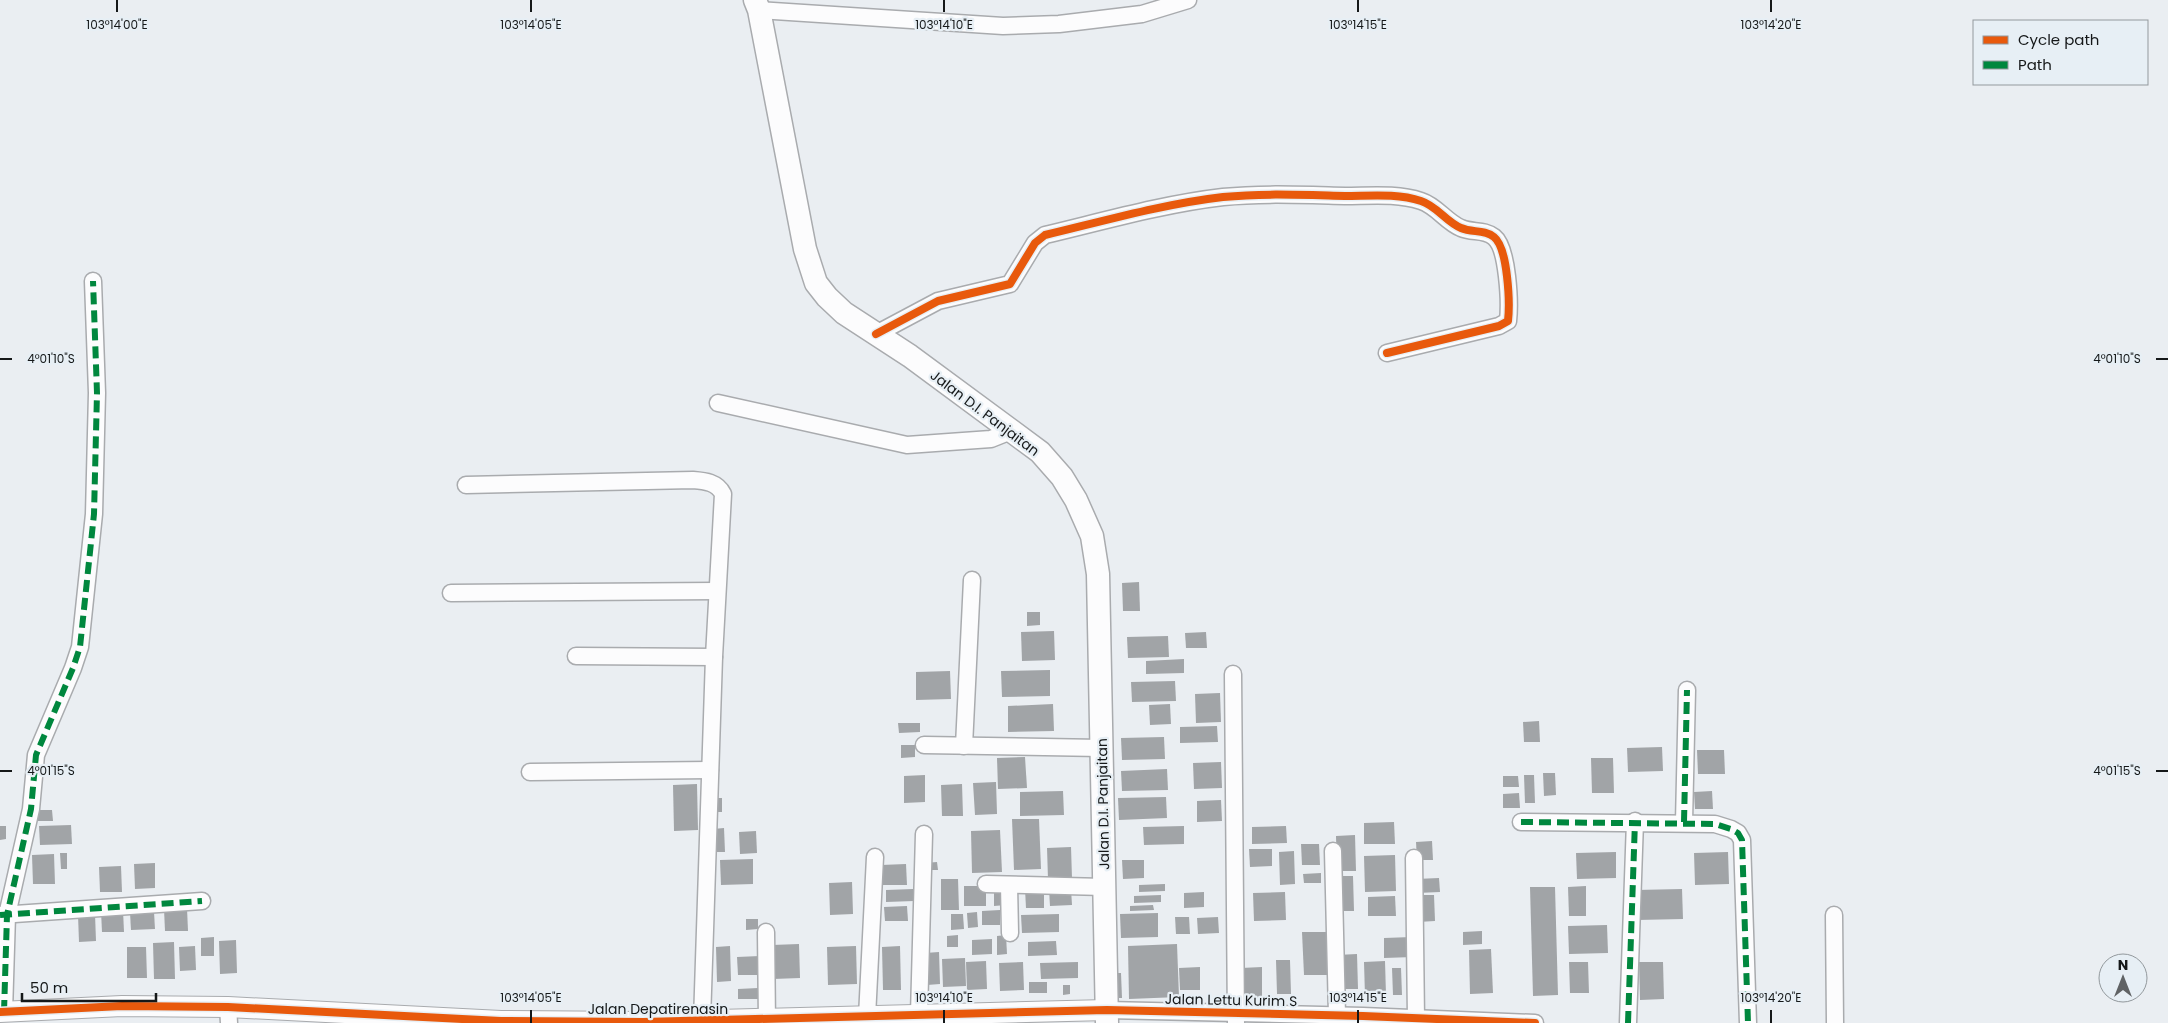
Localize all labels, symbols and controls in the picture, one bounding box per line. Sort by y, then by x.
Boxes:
text: 103°14'00"E [86,16,148,33]
text: 103°14'05"E [500,16,562,33]
text: 103°14'10"E [915,16,973,33]
text: 103°14'15"E [1329,16,1387,33]
text: 103°14'20"E [1741,16,1801,33]
legend [1973,20,2148,85]
text: Cycle path [2018,29,2099,50]
text: Path [2018,54,2052,75]
text: 4°01'10"S [27,350,75,367]
text: 4°01'10"S [2093,350,2141,367]
street label: Jalan D.I. Panjaitan [926,365,1044,461]
street label: Jalan D.I. Panjaitan [1092,738,1114,870]
text: 4°01'15"S [27,762,75,779]
text: 4°01'15"S [2093,762,2141,779]
north arrow [2098,953,2148,1003]
text: N [2118,955,2128,975]
scale bar [22,970,156,1002]
text: 50 m [30,977,68,998]
text: 103°14'05"E [500,989,562,1006]
text: 103°14'10"E [915,989,973,1006]
street label: Jalan Lettu Kurim S [1165,989,1297,1011]
text: 103°14'15"E [1329,989,1387,1006]
text: 103°14'20"E [1741,989,1801,1006]
street label: Jalan Depatirenasin [588,999,728,1019]

